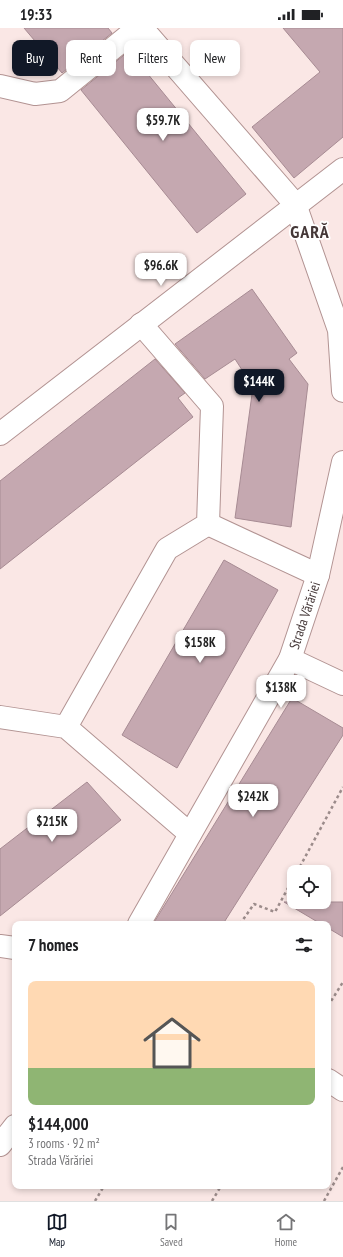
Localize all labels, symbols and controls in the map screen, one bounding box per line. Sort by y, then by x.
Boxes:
text: 19:33 [20,5,52,24]
chip: Buy [12,40,58,76]
chip: Rent [66,40,116,76]
chip: Filters [124,40,182,76]
chip: New [190,40,240,76]
pin: $59.7K [130,108,196,142]
text: $59.7K [146,112,180,129]
district label: GARĂ [290,220,330,243]
pin: $96.6K [128,253,194,287]
text: $96.6K [144,257,178,274]
pin: $144K [231,369,287,403]
text: $144K [243,373,275,390]
street label: Strada Vărăriei [285,579,324,652]
pin: $158K [172,630,228,664]
text: $158K [184,634,216,651]
pin: $138K [253,675,309,709]
text: $138K [265,679,297,696]
pin: $242K [225,784,281,818]
text: $242K [237,788,269,805]
pin: $215K [24,809,80,843]
text: $215K [36,813,68,830]
map controls [287,865,331,909]
button: locate [287,865,331,909]
text: 7 homes [28,934,79,956]
icon: filters [293,934,315,956]
icon: home [136,1007,208,1079]
text: $144,000 [28,1113,89,1135]
text: 3 rooms · 92 m² [28,1135,100,1152]
text: Strada Vărăriei [28,1152,93,1169]
tab: Map [46,1211,68,1249]
tab: Saved [160,1211,183,1249]
tab: Home [275,1211,297,1249]

